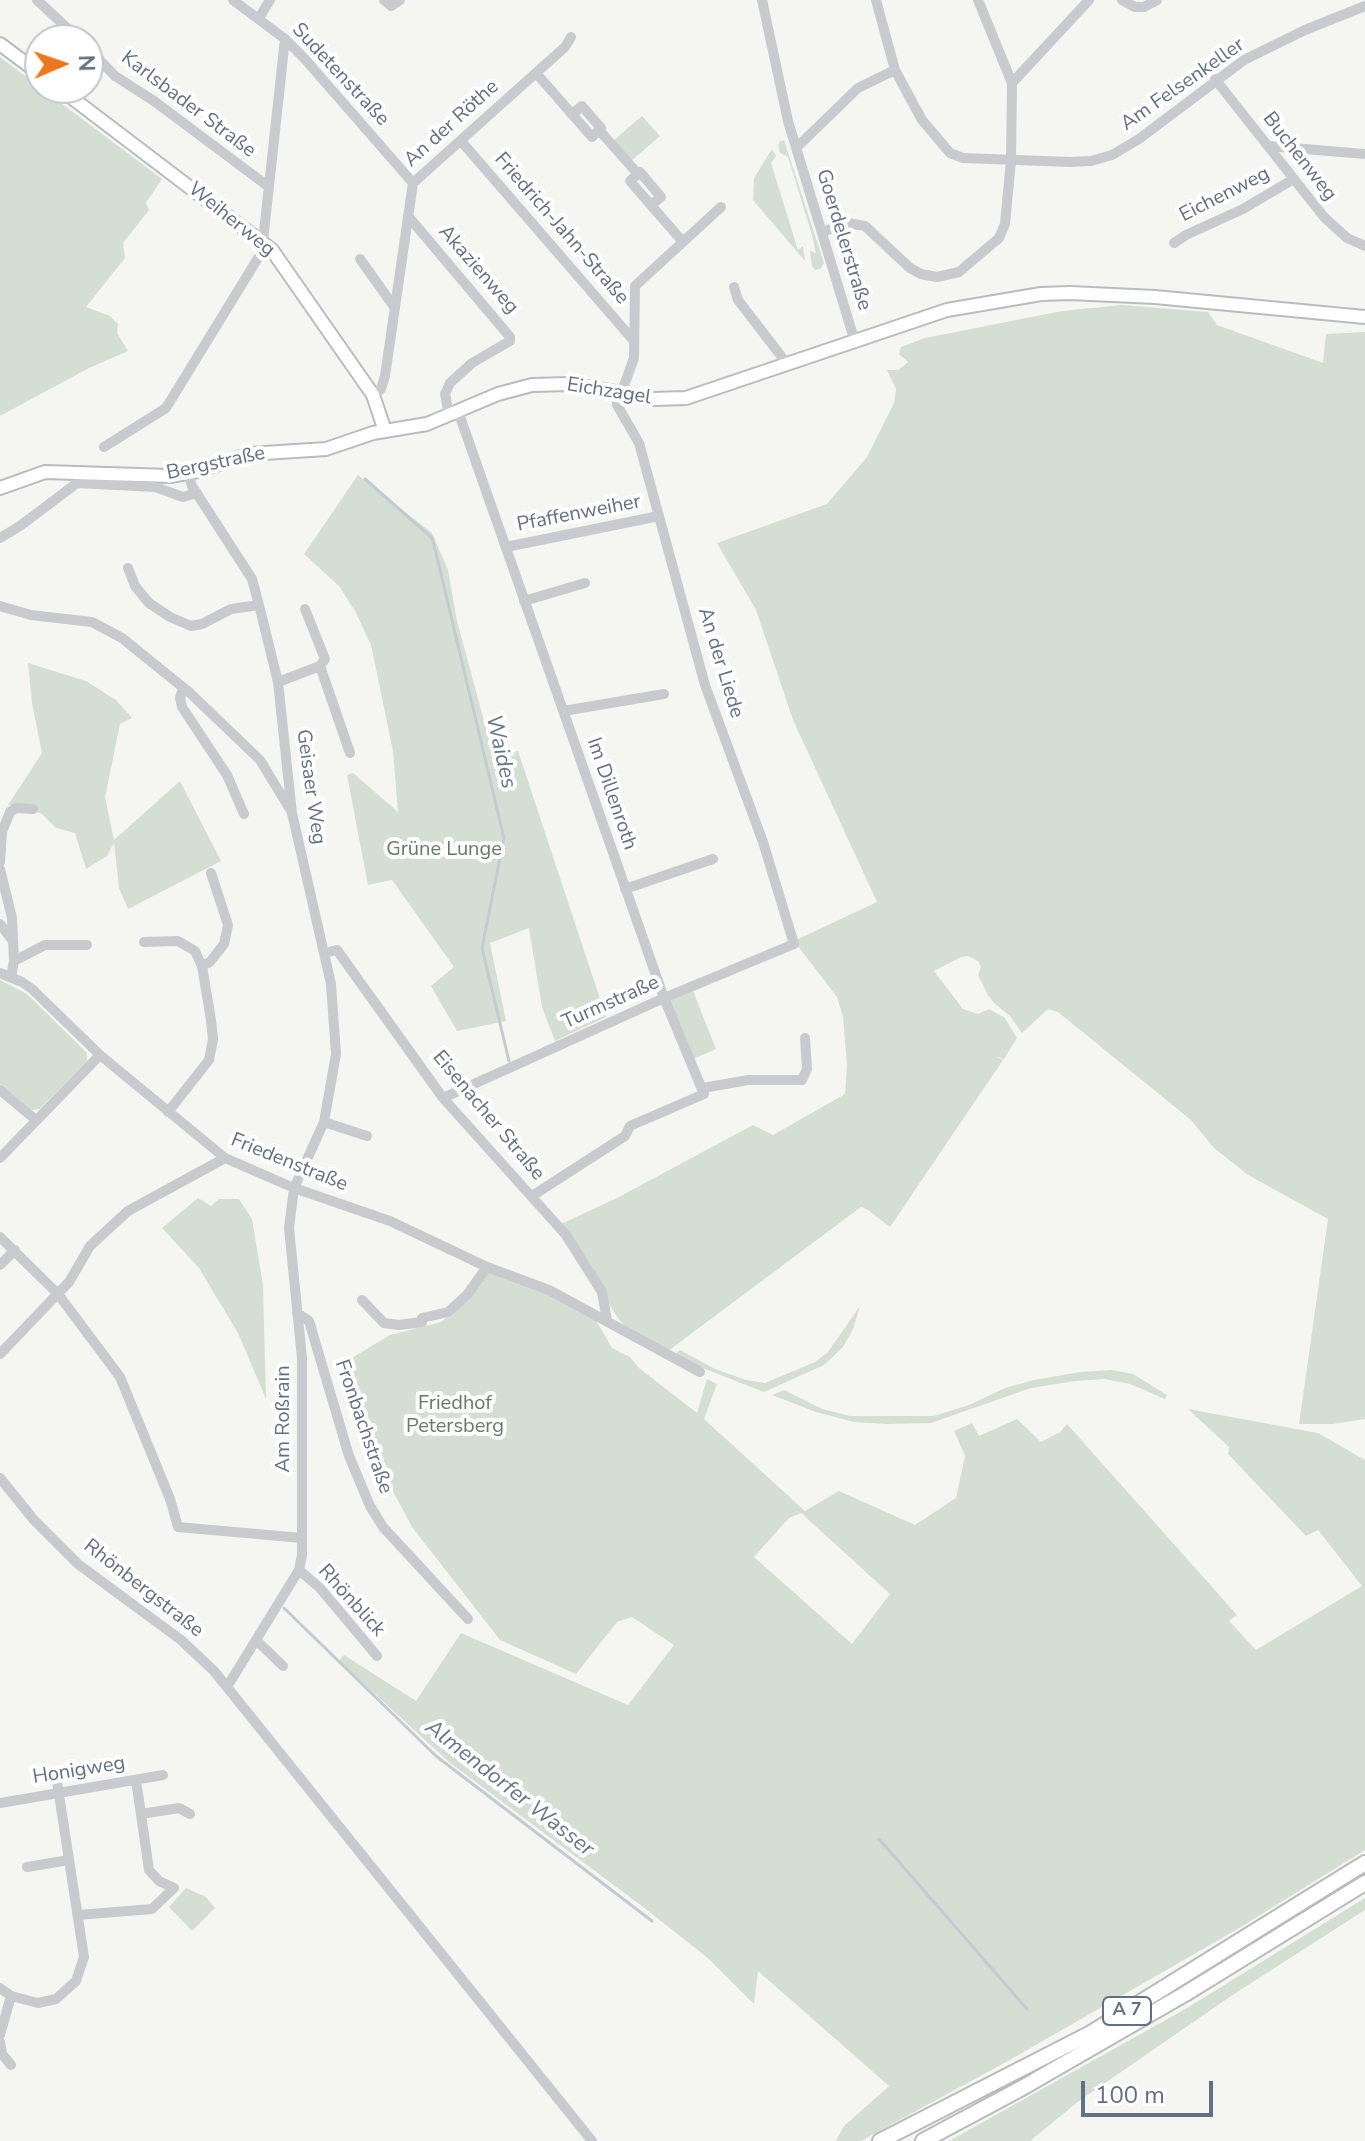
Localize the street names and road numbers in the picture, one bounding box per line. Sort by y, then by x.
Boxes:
street label: Sudetenstraße [286,19,394,131]
street label: Am Felsenkeller [1117,33,1249,137]
street label: Karlsbader Straße [116,47,260,163]
street label: An der Röthe [400,75,504,173]
street label: Buchenweg [1257,108,1341,206]
street label: Friedrich-Jahn-Straße [489,148,633,310]
street label: Eichenweg [1176,162,1274,228]
street label: Goerdelerstraße [810,167,876,313]
street label: Weiherweg [183,178,279,262]
street label: Akazienweg [433,221,523,319]
street label: Eichzagel [565,374,653,410]
street label: Bergstraße [165,442,267,486]
street label: Pfaffenweiher [515,490,643,538]
street label: An der Liede [692,605,748,721]
street label: Geisaer Weg [290,728,330,846]
street label: Im Dillenroth [581,735,641,853]
street label: Turmstraße [559,971,663,1035]
street label: Eisenacher Straße [427,1046,549,1186]
street label: Friedenstraße [227,1129,351,1197]
street label: Fronbachstraße [329,1357,397,1497]
street label: Am Roßrain [272,1365,296,1473]
street label: Rhönbergstraße [78,1535,208,1643]
street label: Rhönblick [312,1560,390,1642]
street label: Honigweg [31,1752,127,1790]
road number: A 7 [1103,1997,1151,2025]

